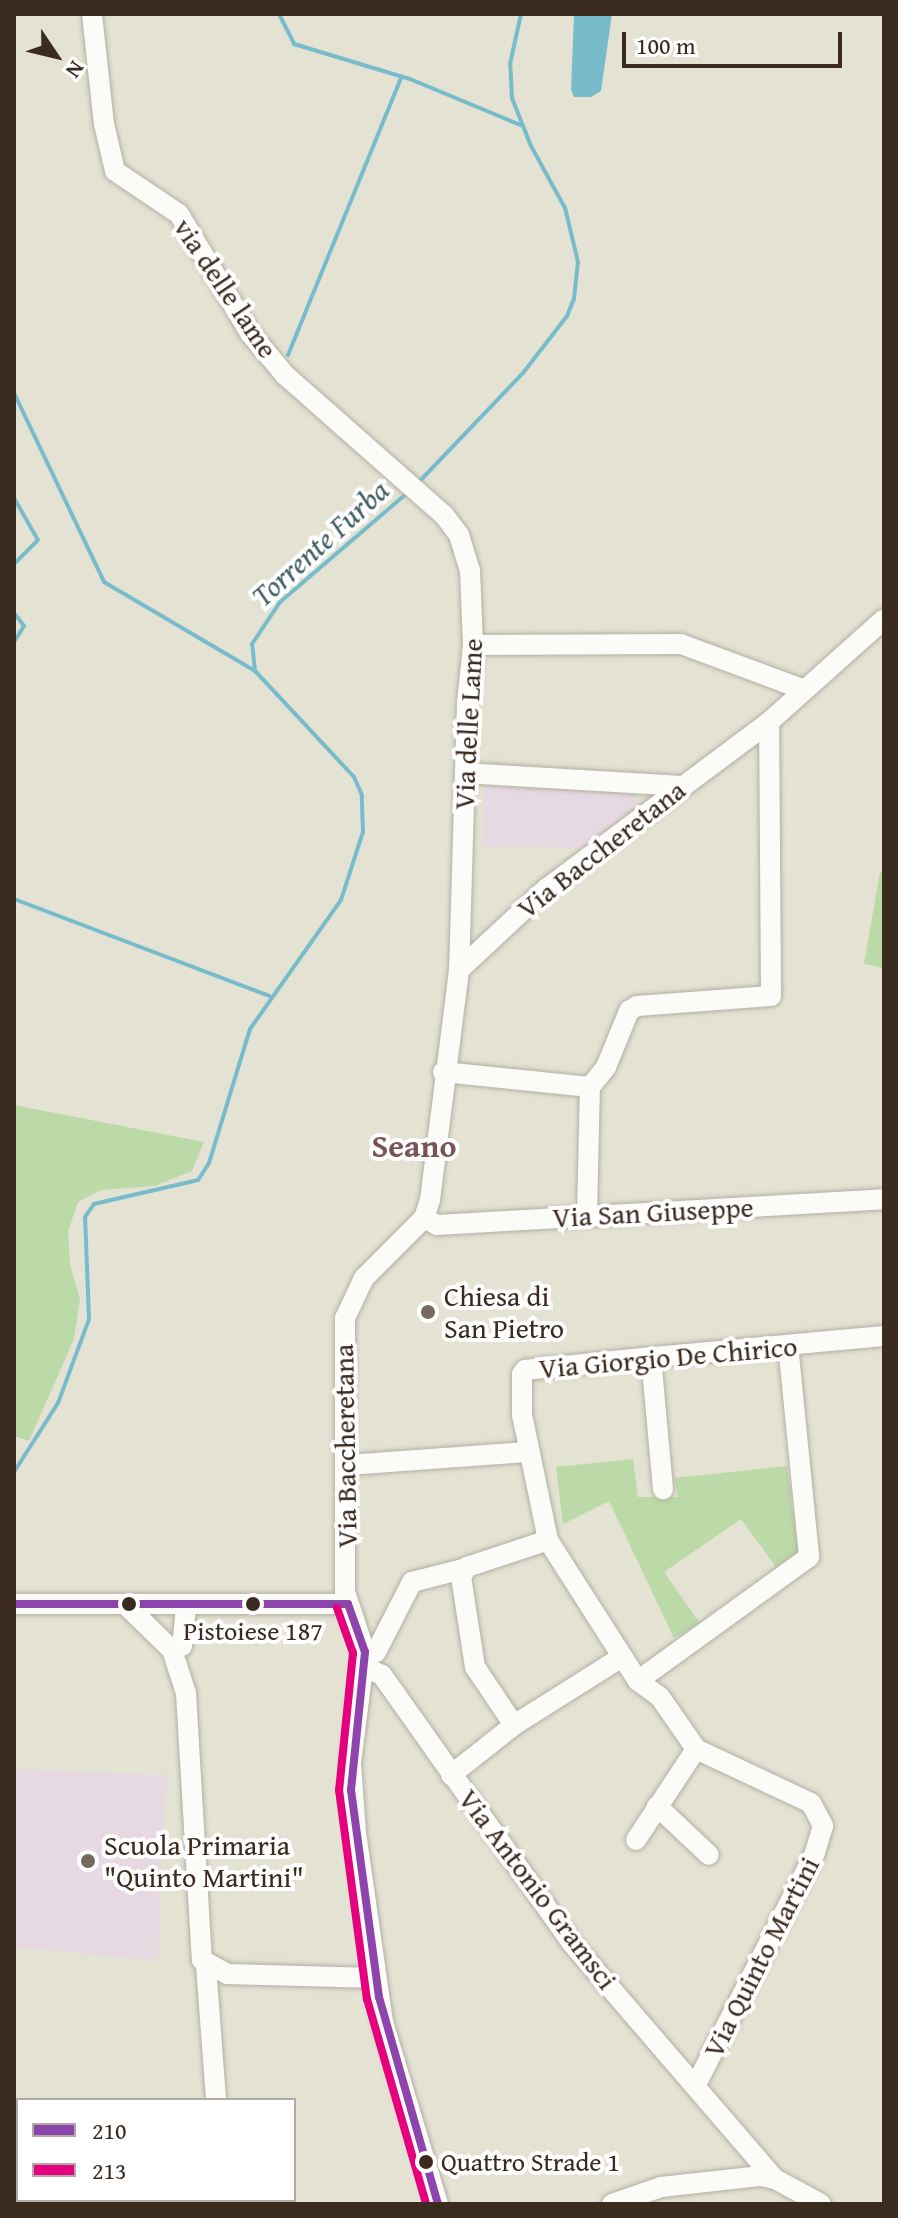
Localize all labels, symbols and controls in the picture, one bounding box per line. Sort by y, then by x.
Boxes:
north arrow [16,16,96,96]
scale bar [626,16,846,66]
text: 100 m [636,28,696,63]
text: N [58,55,93,85]
street label: via delle lame [167,212,285,364]
water label: Torrente Furba [244,472,396,614]
street label: Via delle Lame [447,637,489,811]
street label: Via Baccheretana [510,773,692,925]
district label: Seano [372,1127,456,1165]
street label: Via San Giuseppe [552,1190,754,1234]
place label: Chiesa di San Pietro [444,1279,564,1345]
marker: Chiesa di San Pietro [419,1303,437,1321]
street label: Via Giorgio De Chirico [537,1329,799,1385]
street label: Via Baccheretana [326,1344,364,1548]
unlabelled marker [121,1596,137,1612]
marker: Pistoiese 187 [245,1596,261,1612]
place label: Pistoiese 187 [183,1615,323,1647]
street label: Via Antonio Gramsci [452,1782,624,1996]
place label: Scuola Primaria "Quinto Martini" [104,1828,304,1894]
street label: Via Quinto Martini [696,1851,826,2063]
marker: Scuola Primaria "Quinto Martini" [79,1852,97,1870]
legend [16,2098,296,2202]
text: 210 [92,2113,127,2148]
place label: Quattro Strade 1 [441,2146,620,2178]
text: 213 [92,2153,127,2188]
marker: Quattro Strade 1 [418,2154,434,2170]

